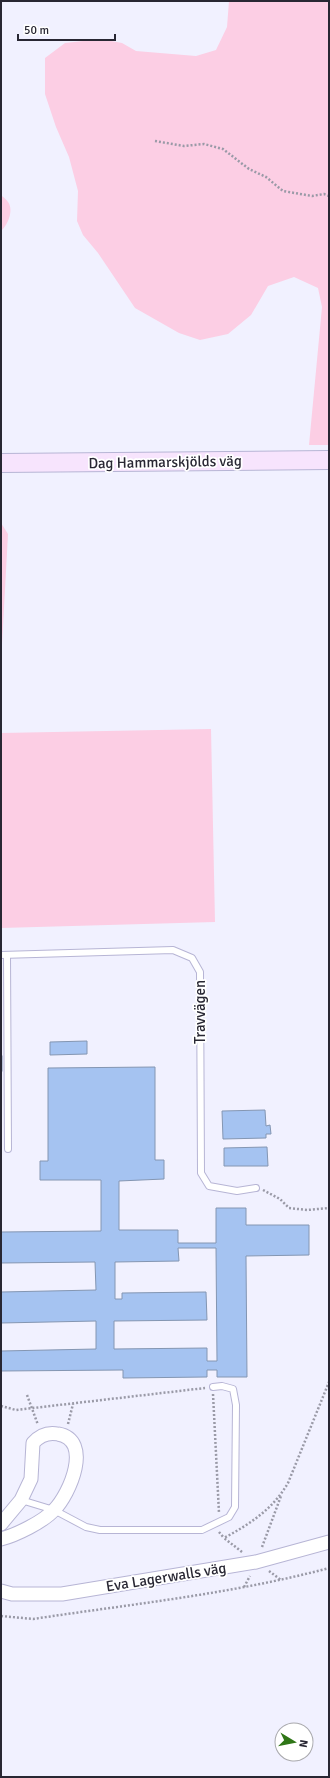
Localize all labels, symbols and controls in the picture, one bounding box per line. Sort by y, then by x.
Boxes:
scale bar [18,16,115,42]
text: 50 m [24,23,49,38]
street label: Dag Hammarskjölds väg [88,452,242,472]
street label: Travvägen [191,980,209,1044]
street label: Eva Lagerwalls väg [105,1559,227,1595]
north arrow [274,1722,314,1762]
text: N [296,1739,310,1749]

